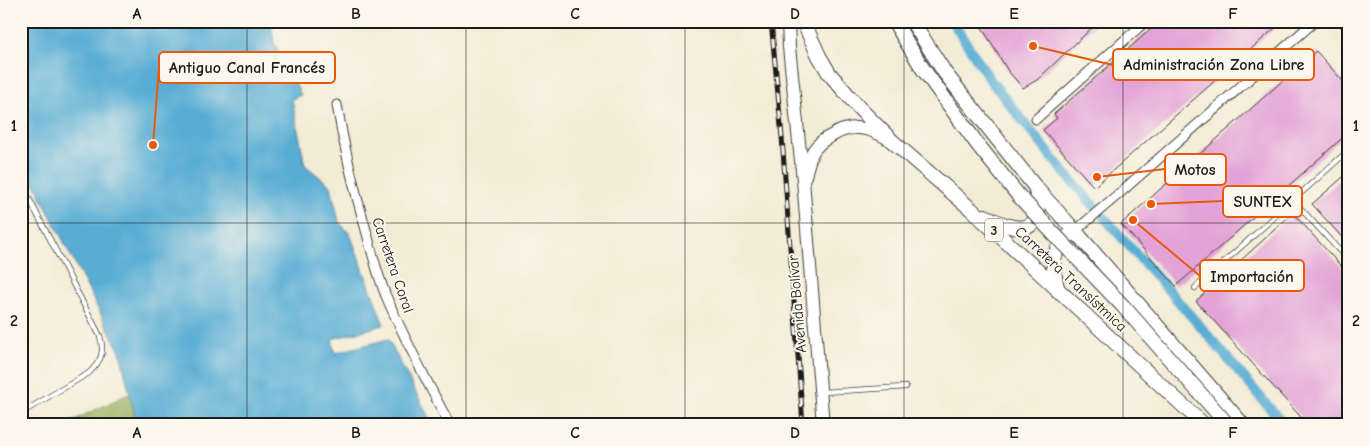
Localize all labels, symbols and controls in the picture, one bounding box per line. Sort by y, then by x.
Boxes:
text: A [133,5,142,23]
text: B [351,5,361,23]
text: C [570,5,580,23]
text: D [790,5,800,23]
text: E [1009,5,1019,23]
text: F [1228,5,1238,23]
callout: Administración Zona Libre [1113,49,1314,80]
callout: Antiguo Canal Francés [159,52,335,83]
text: Administración Zona Libre [1124,56,1305,74]
text: Antiguo Canal Francés [169,59,325,77]
text: 1 [11,117,17,135]
text: 1 [1353,117,1359,135]
callout: Motos [1165,154,1226,185]
text: Motos [1174,161,1216,179]
callout: SUNTEX [1223,186,1302,217]
text: SUNTEX [1233,193,1293,211]
street label: Carretera Coral [368,215,418,315]
road number: 3 [985,218,1003,242]
street label: Carretera Transístmica [1011,222,1131,336]
street label: Avenida Bolívar [784,254,810,354]
callout: Importación [1200,260,1304,291]
text: Importación [1210,268,1294,286]
text: 2 [10,312,18,330]
text: 2 [1352,312,1360,330]
text: A [133,424,142,442]
text: B [351,424,361,442]
text: C [570,424,580,442]
text: D [790,424,800,442]
text: E [1009,424,1019,442]
text: F [1228,424,1238,442]

